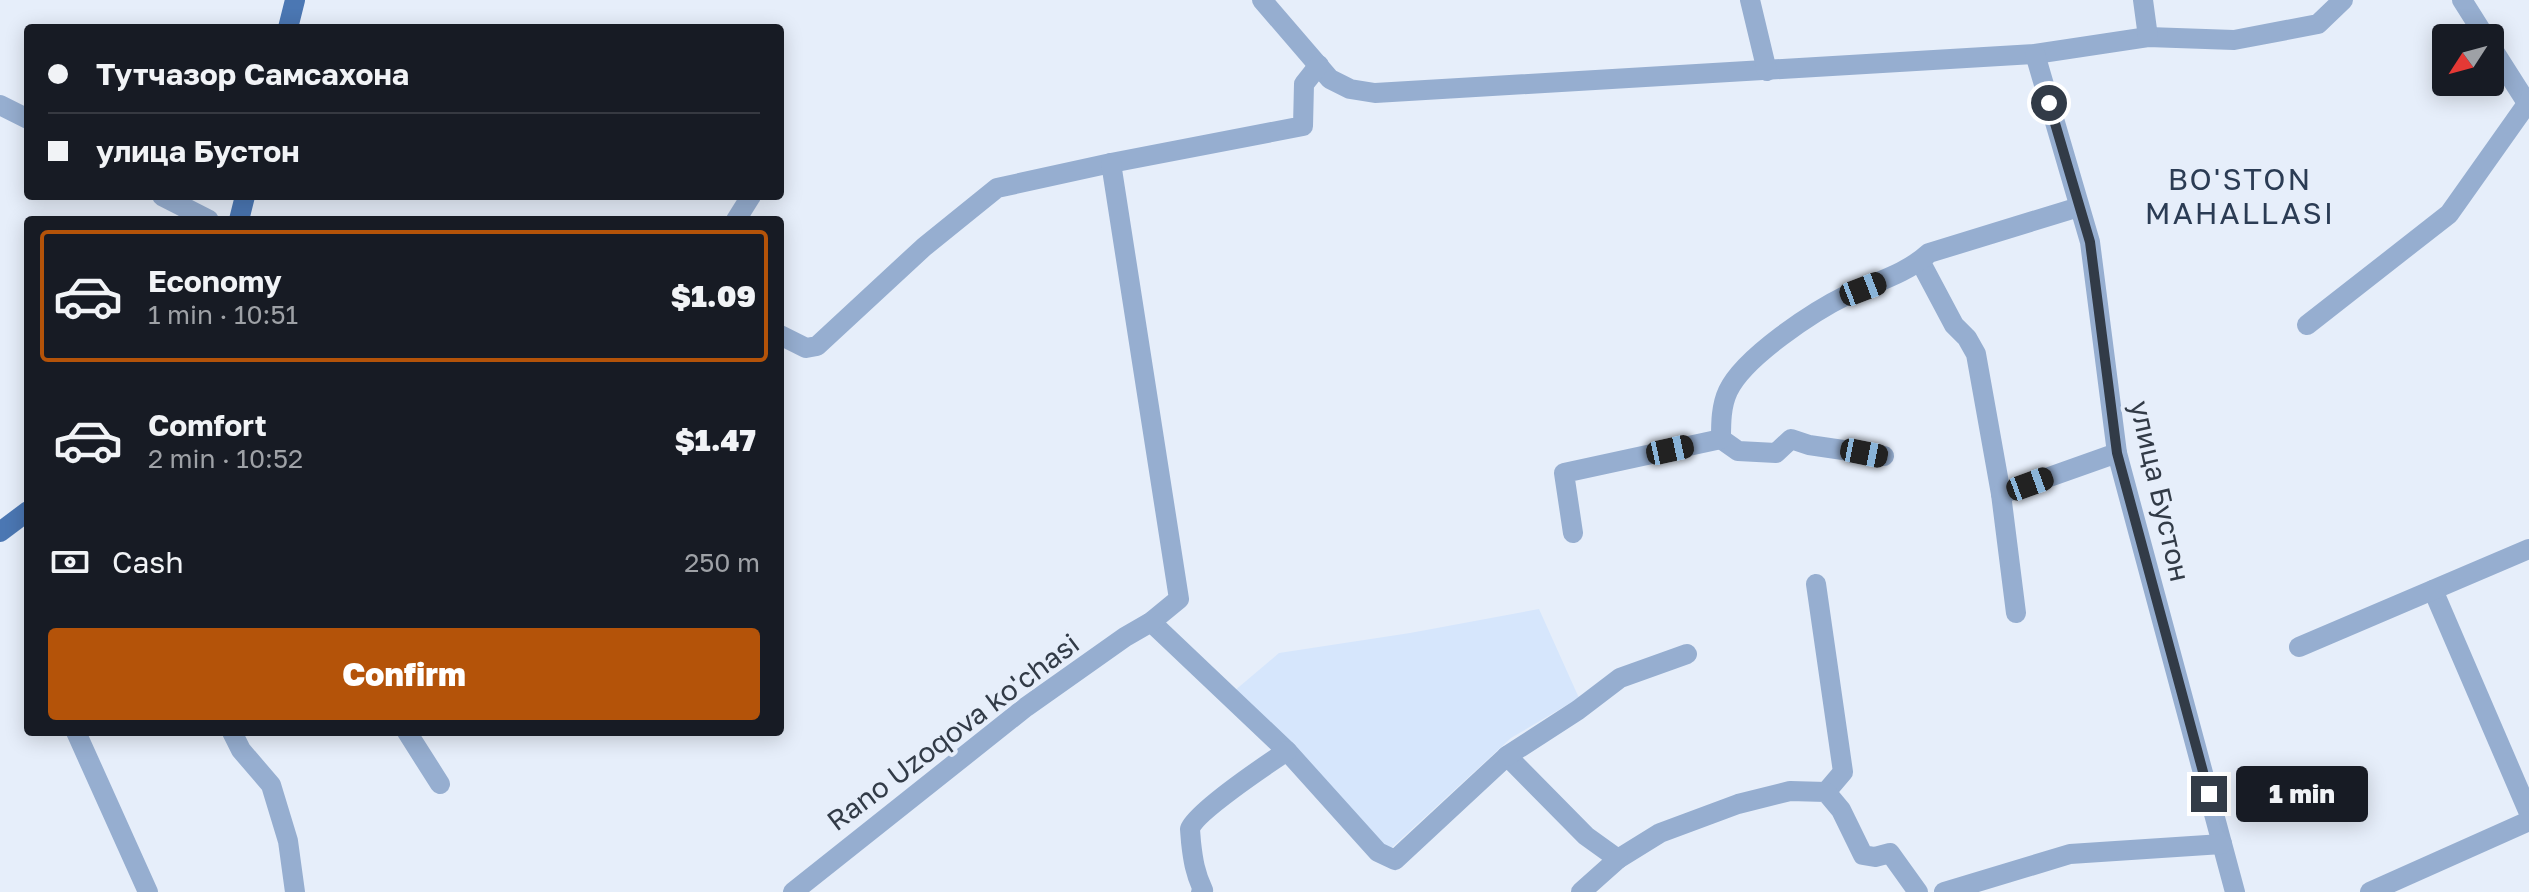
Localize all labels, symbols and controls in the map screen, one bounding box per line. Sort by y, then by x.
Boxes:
north arrow [2432,24,2504,96]
map controls [2432,24,2504,96]
text: Тутчазор Самсахона [96,56,409,92]
route start [2031,85,2067,121]
text: улица Бустон [96,133,299,169]
district label: BO'STON MAHALLASI [2145,161,2335,231]
icon: car [52,260,124,332]
text: Economy [148,263,282,299]
car [1836,269,1890,309]
text: $1.09 [671,278,756,314]
text: 1 min · 10:51 [148,299,298,330]
street label: улица Бустон [2124,397,2197,585]
icon: car [52,404,124,476]
text: Comfort [148,407,267,443]
text: $1.47 [675,422,756,458]
car [1644,433,1696,467]
car [1838,437,1890,469]
text: 2 min · 10:52 [148,443,303,474]
car [2003,465,2057,503]
icon: cash [48,540,92,584]
text: Cash [112,544,184,580]
text: 250 m [684,547,760,578]
street label: Rano Uzoqova ko'chasi [820,626,1085,837]
button: Confirm [48,628,760,720]
callout: 1 min [2237,766,2369,822]
route end [2191,776,2227,812]
text: 1 min [2269,778,2335,809]

